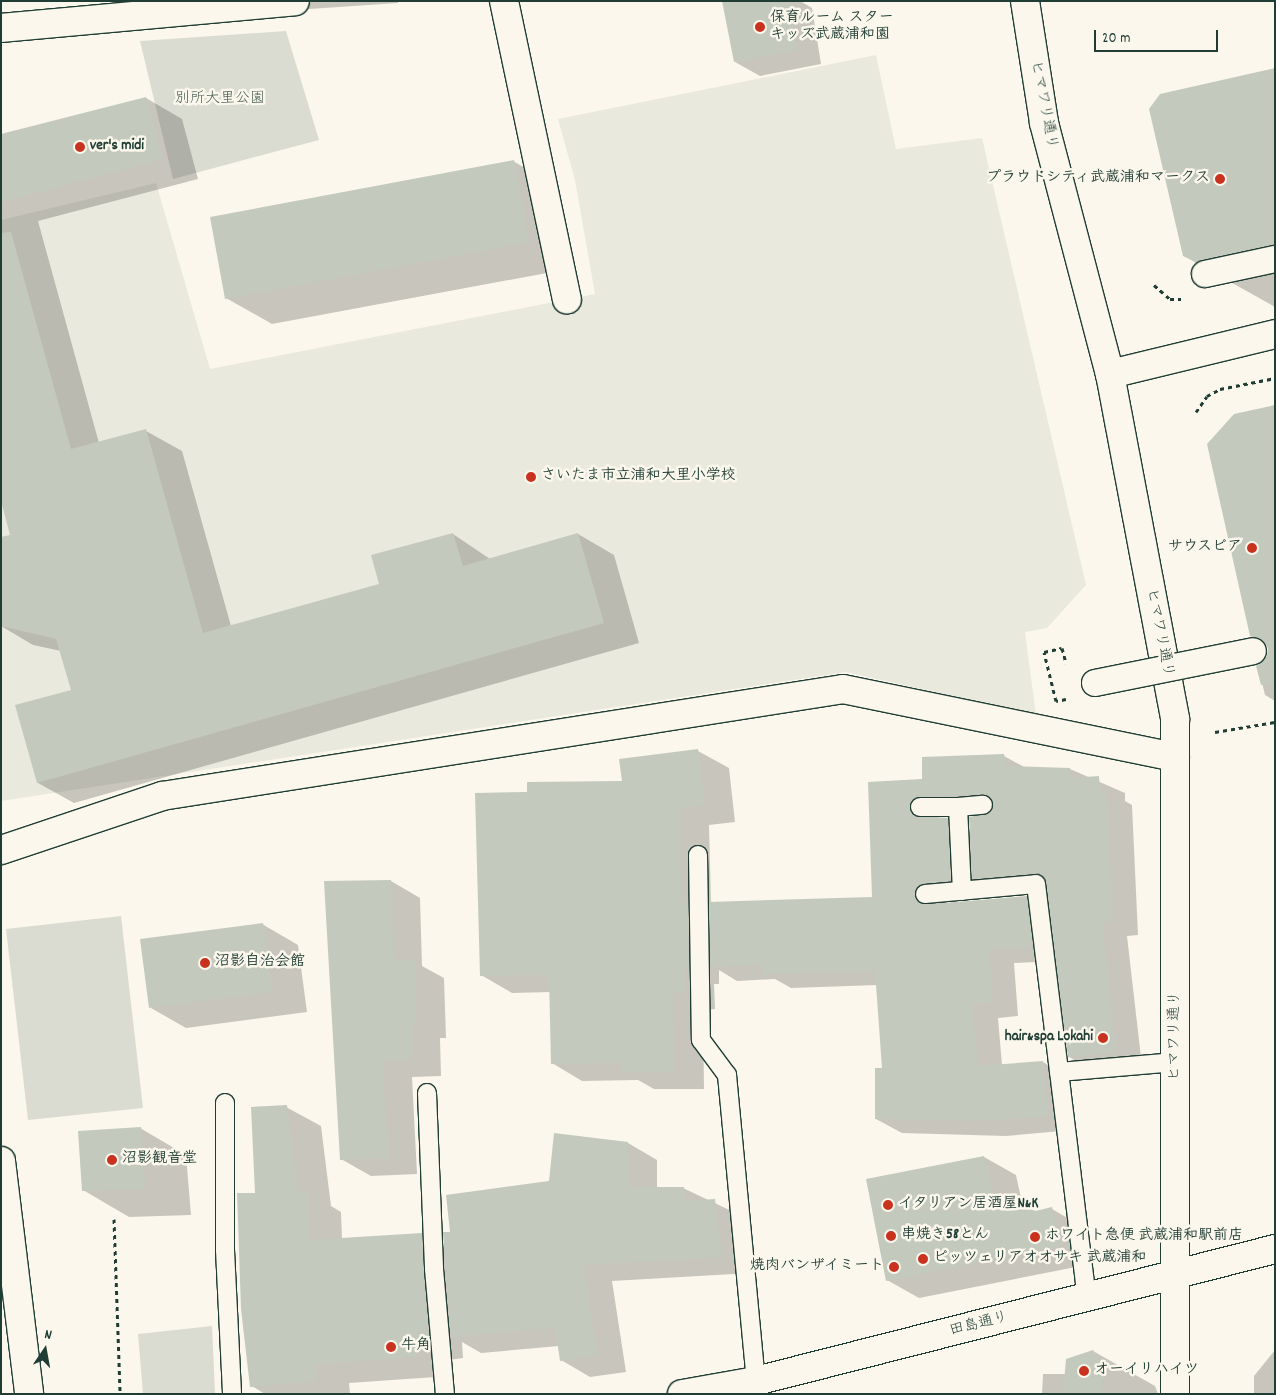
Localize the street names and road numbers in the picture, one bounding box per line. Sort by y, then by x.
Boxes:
street label: ヒマワリ通り [1026,59,1060,151]
street label: ヒマワリ通り [1142,587,1176,679]
street label: ヒマワリ通り [1167,991,1185,1081]
street label: 田島通り [948,1309,1010,1341]

